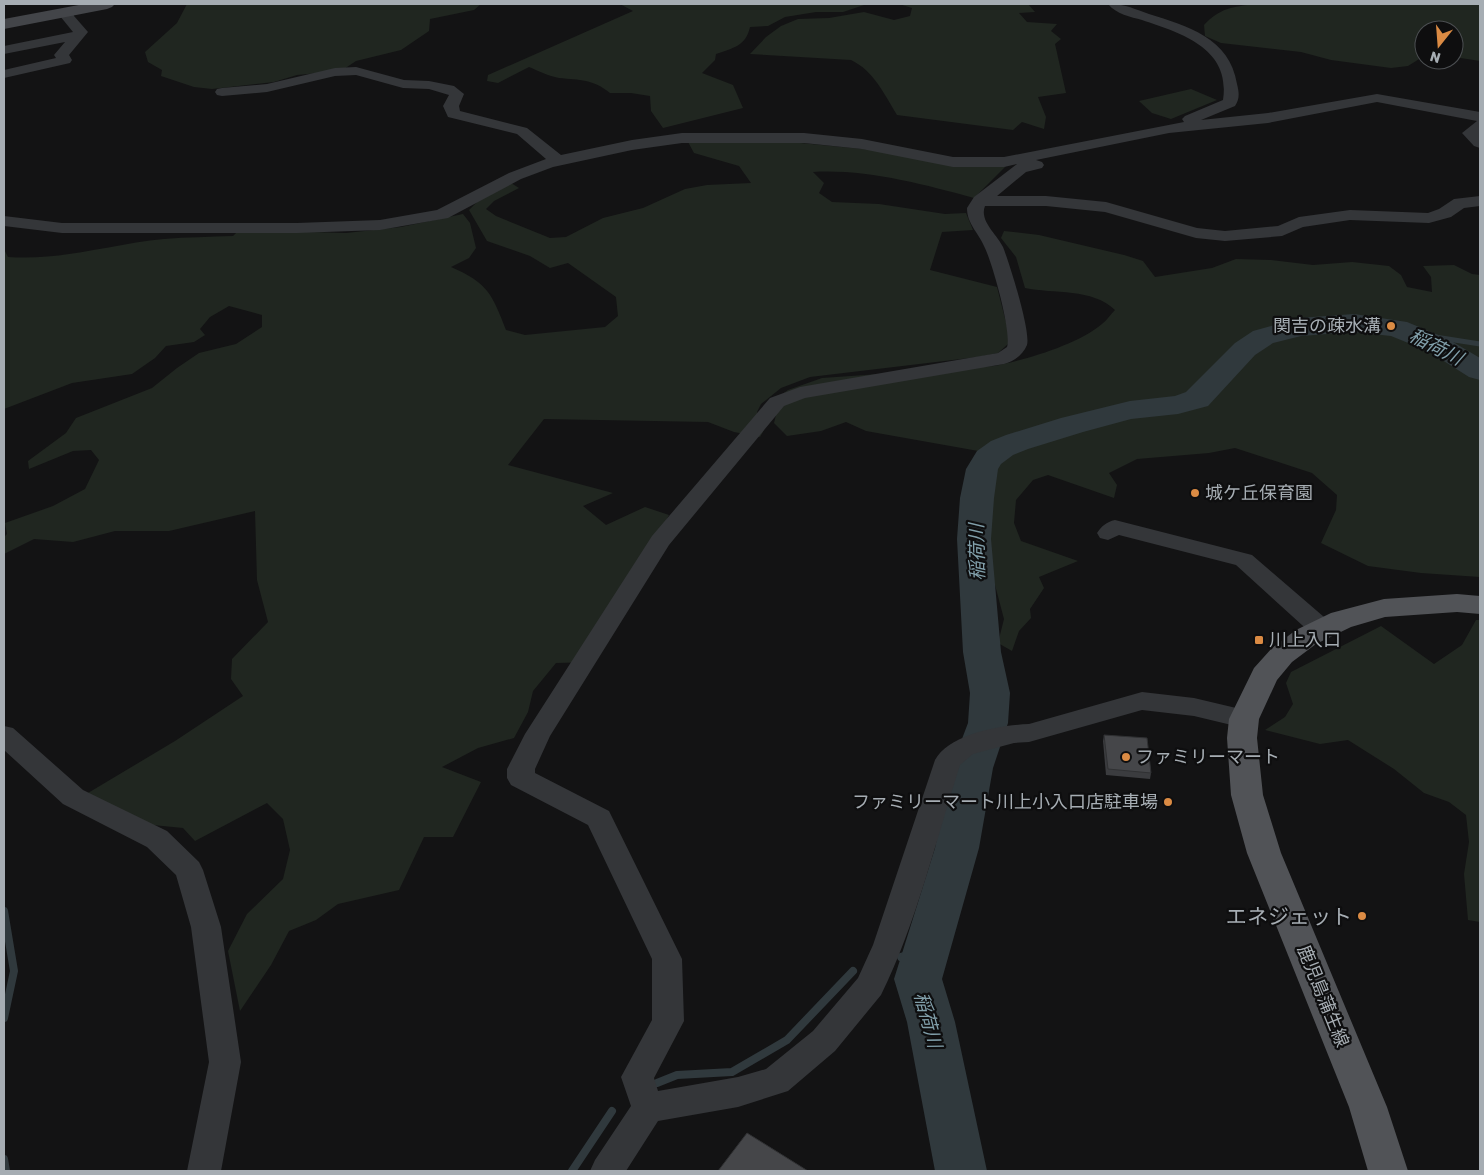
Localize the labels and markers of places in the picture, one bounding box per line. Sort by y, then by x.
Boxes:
place label: 関吉の疎水溝 [1273,315,1381,337]
marker: 関吉の疎水溝 [1385,320,1397,332]
place label: 城ケ丘保育園 [1205,482,1313,504]
marker: 城ケ丘保育園 [1189,487,1201,499]
place label: 川上入口 [1269,629,1341,651]
marker: 川上入口 [1253,634,1265,646]
place label: ファミリーマート [1136,746,1280,768]
marker: ファミリーマート [1120,751,1132,763]
place label: ファミリーマート川上小入口店駐車場 [852,791,1158,813]
marker: ファミリーマート川上小入口店駐車場 [1162,796,1174,808]
place label: エネジェット [1226,904,1352,929]
marker: エネジェット [1356,910,1368,922]

